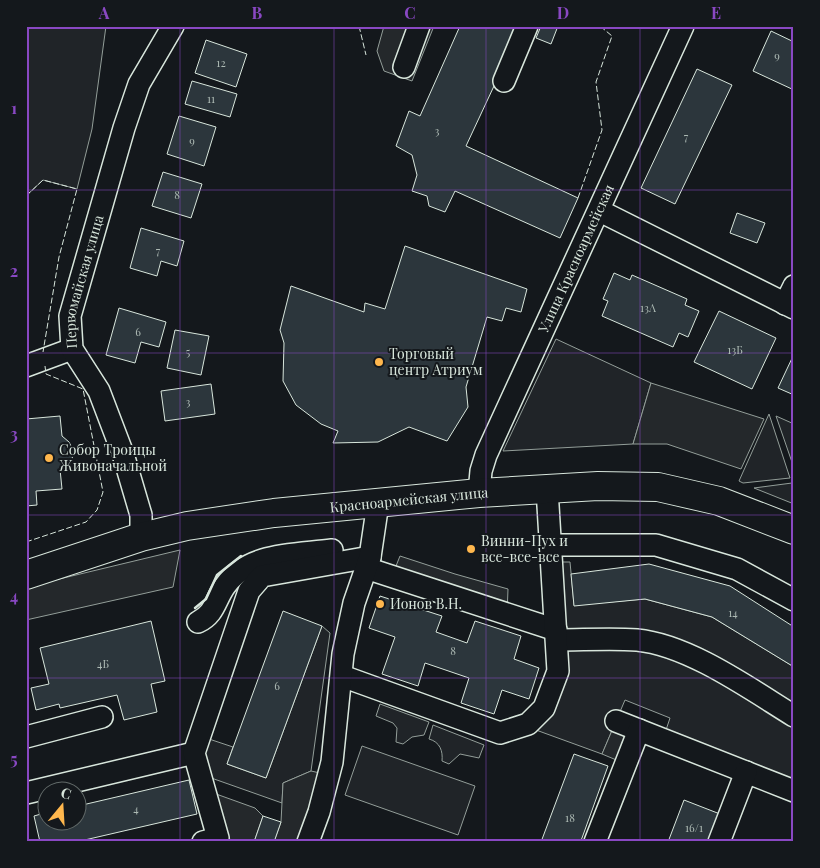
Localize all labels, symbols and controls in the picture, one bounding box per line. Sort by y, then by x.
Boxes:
text: A [98,2,110,23]
text: B [252,2,263,23]
text: C [404,2,416,23]
text: D [557,2,569,23]
text: E [711,2,721,23]
house number: 9 [774,48,780,63]
house number: 12 [216,55,226,70]
house number: 11 [207,91,215,106]
text: 1 [11,97,17,118]
house number: 3 [435,123,440,138]
house number: 7 [684,129,689,144]
house number: 9 [189,133,195,148]
street label: Улица Красноармейская [533,181,618,337]
house number: 8 [174,187,180,202]
street label: Первомайская улица [60,213,108,349]
house number: 7 [156,243,161,258]
text: 2 [10,260,18,281]
house number: 13А [640,300,656,315]
house number: 6 [135,324,141,339]
house number: 13Б [727,342,743,357]
house number: 5 [186,344,191,359]
place label: Торговый центр Атриум [389,344,483,379]
marker: Торговый центр Атриум [373,356,385,368]
house number: 3 [186,394,191,409]
text: 3 [10,423,18,444]
place label: Собор Троицы Живоначальной [59,440,167,475]
marker: Собор Троицы Живоначальной [43,452,55,464]
street label: Красноармейская улица [329,482,489,517]
place label: Винни-Пух и все-все-все [481,531,568,566]
marker: Винни-Пух и все-все-все [465,543,477,555]
text: 4 [10,585,18,606]
place label: Ионов В.Н. [390,594,462,613]
marker: Ионов В.Н. [374,598,386,610]
house number: 14 [728,605,738,620]
house number: 8 [450,643,456,658]
house number: 4Б [97,656,109,671]
house number: 6 [274,678,280,693]
text: 5 [10,748,18,769]
north arrow [38,780,88,830]
text: С [59,783,74,804]
house number: 4 [133,801,139,816]
house number: 18 [565,810,575,825]
house number: 16/1 [685,820,703,835]

